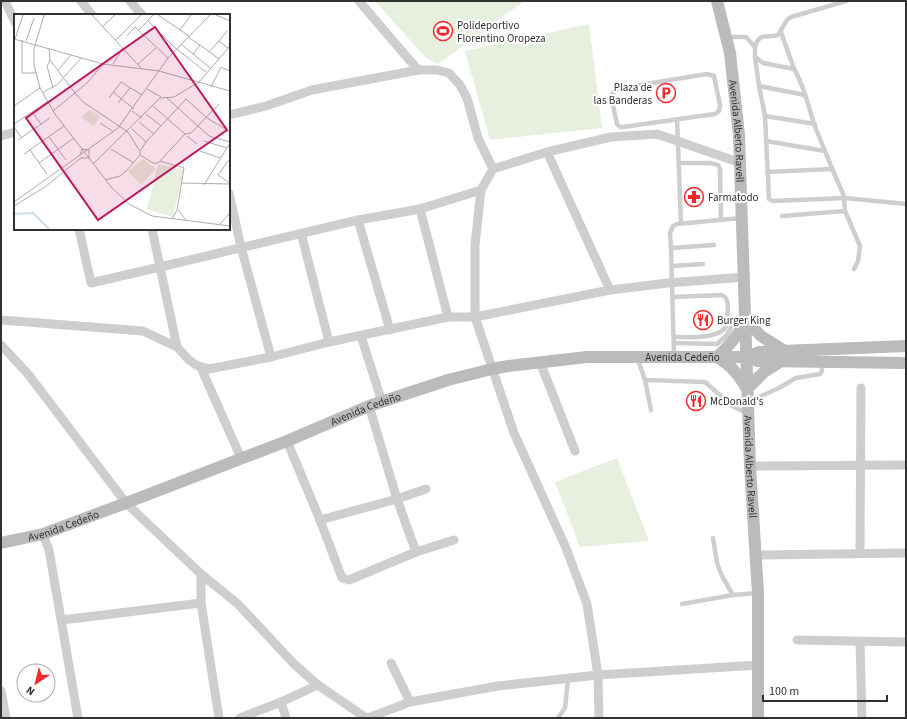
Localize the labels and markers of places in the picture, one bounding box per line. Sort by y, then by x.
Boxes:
place label: Polideportivo Florentino Oropeza [457,18,546,46]
sports icon: Polideportivo Florentino Oropeza [432,20,454,42]
place label: Plaza de las Banderas [594,80,653,108]
parking icon: Plaza de las Banderas [655,82,677,104]
pharmacy icon: Farmatodo [683,186,705,208]
place label: Farmatodo [708,190,759,205]
restaurant icon: Burger King [692,309,714,331]
place label: Burger King [717,313,771,328]
restaurant icon: McDonald's [685,390,707,412]
place label: McDonald's [710,394,764,409]

